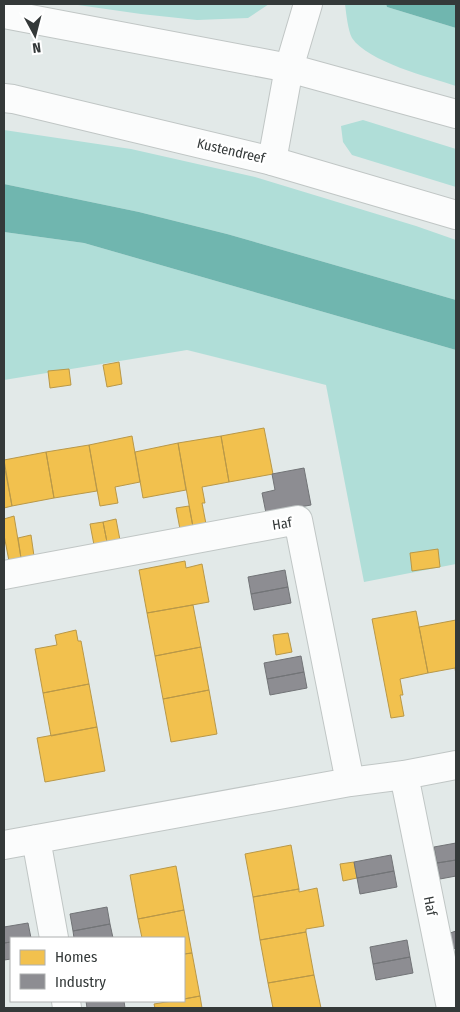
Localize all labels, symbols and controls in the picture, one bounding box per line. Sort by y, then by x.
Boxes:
north arrow [10,10,60,60]
text: N [31,38,42,56]
street label: Kustendreef [195,135,268,167]
street label: Haf [271,514,295,534]
street label: Haf [420,895,441,919]
legend [10,937,185,1002]
text: Homes [55,948,97,966]
text: Industry [55,973,106,991]

